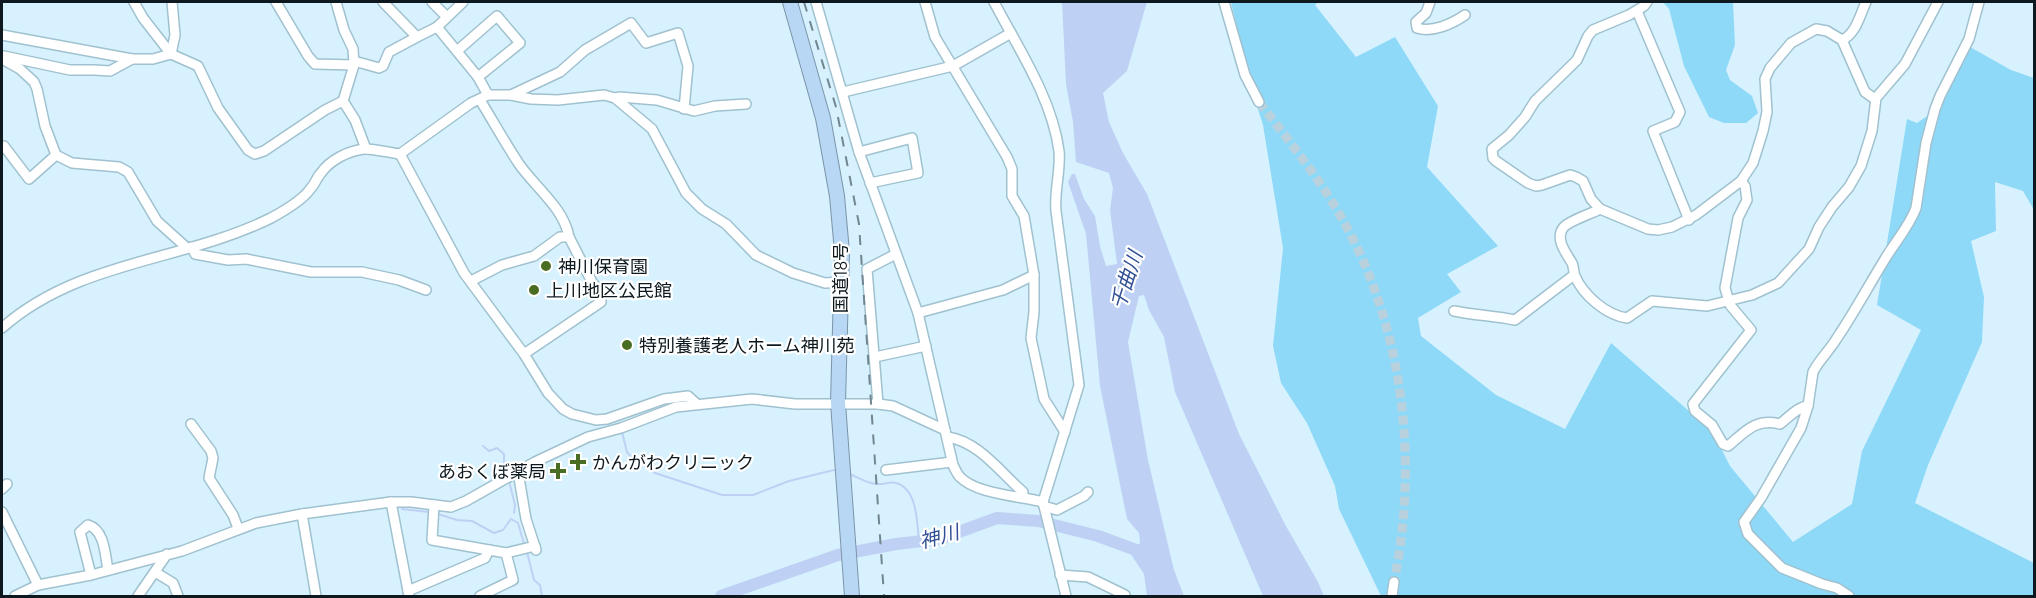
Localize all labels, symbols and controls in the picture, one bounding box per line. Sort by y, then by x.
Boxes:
street label: 国道18号 [829,243,852,313]
water label: 千曲川 [1105,246,1148,312]
place label: 神川保育園 [558,255,648,278]
marker: 神川保育園 [539,259,553,273]
place label: 上川地区公民館 [546,279,672,302]
marker: 上川地区公民館 [527,283,541,297]
place label: 特別養護老人ホーム神川苑 [639,334,854,357]
marker: 特別養護老人ホーム神川苑 [620,338,634,352]
place label: かんがわクリニック [592,451,754,474]
marker: かんがわクリニック [569,453,587,471]
place label: あおくぼ薬局 [438,460,546,483]
marker: あおくぼ薬局 [551,464,565,478]
water label: 神川 [916,518,963,553]

